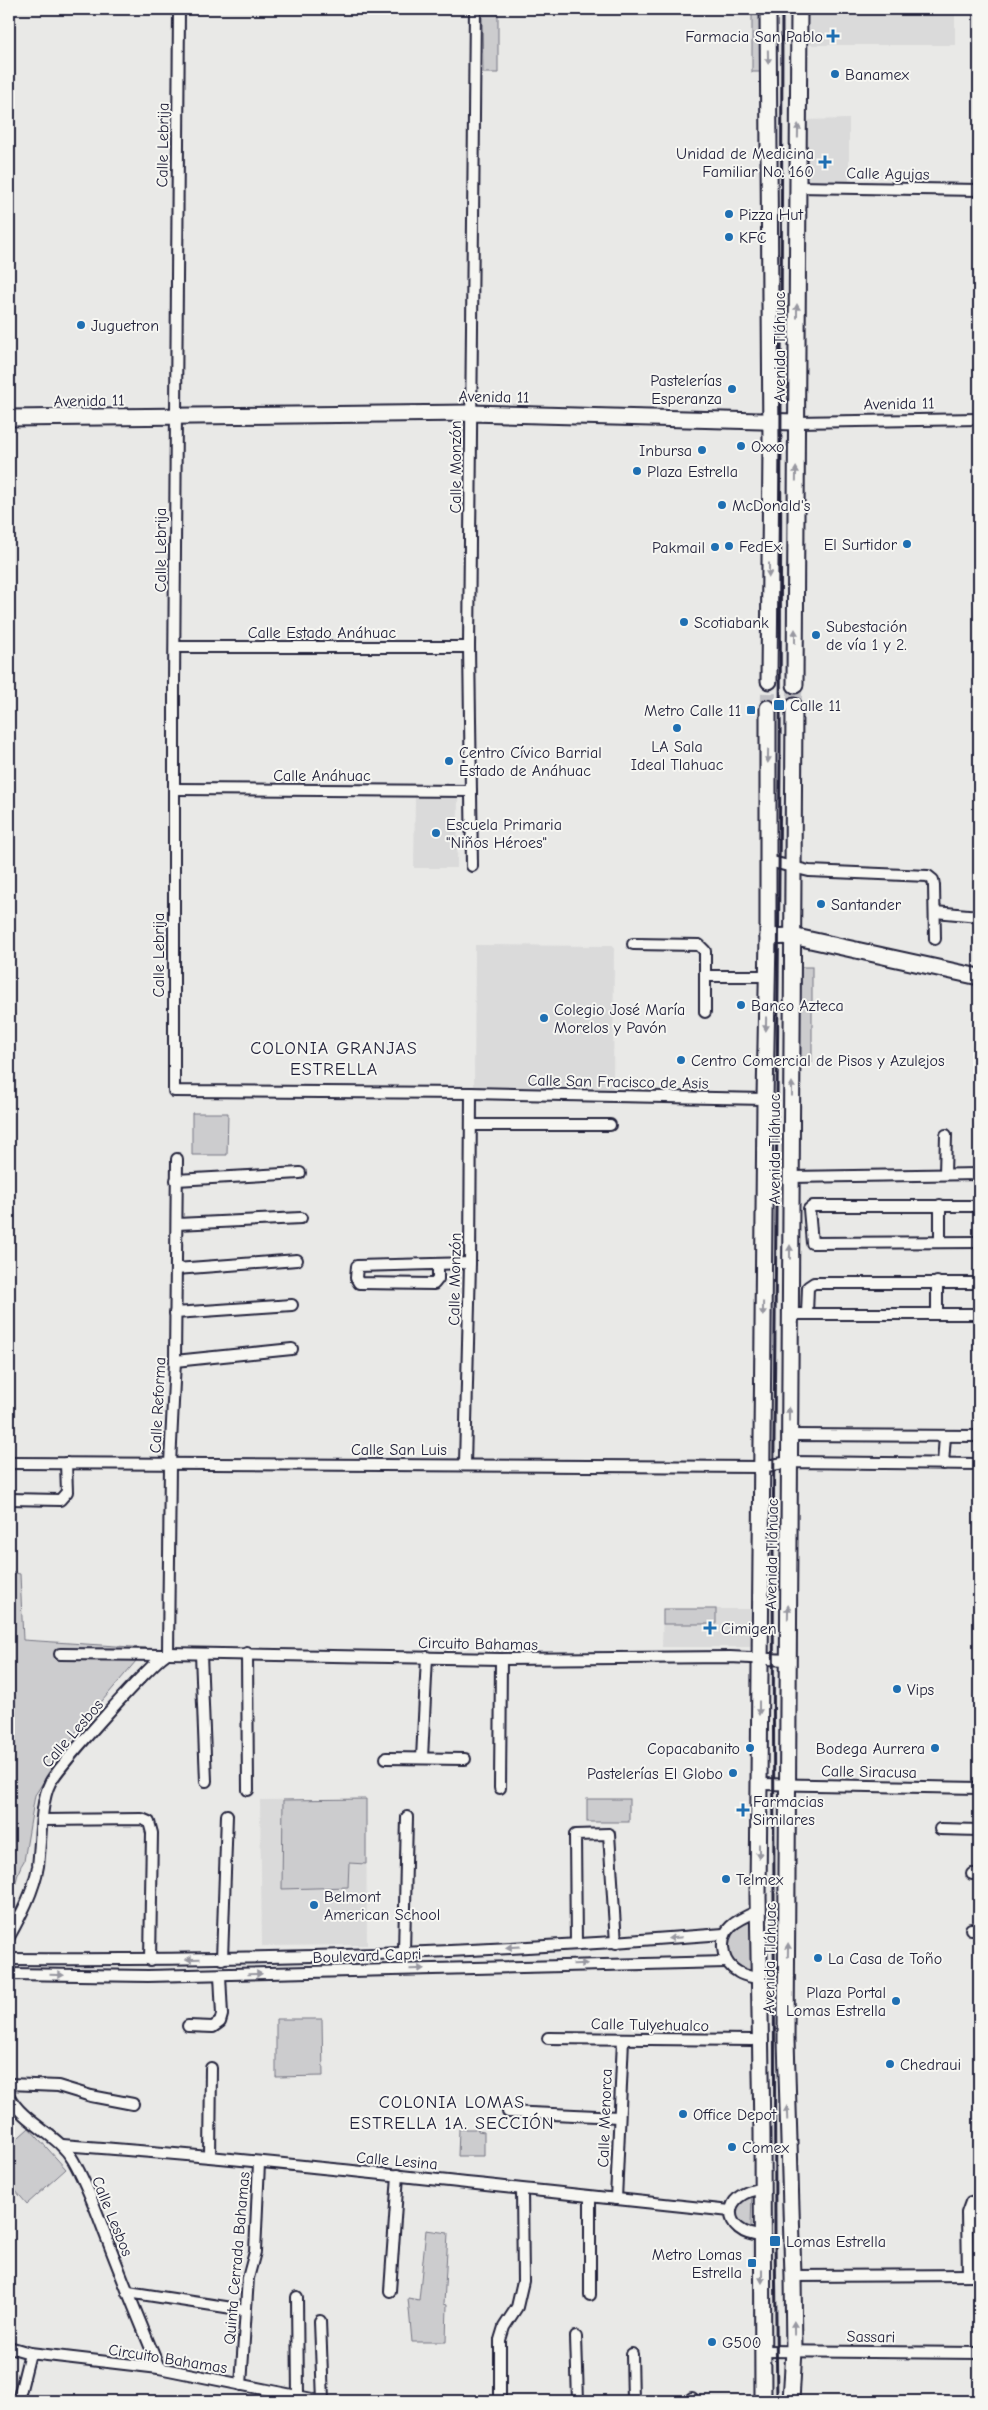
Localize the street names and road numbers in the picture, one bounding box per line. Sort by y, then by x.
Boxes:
street label: Calle Lebrija [153,102,173,188]
street label: Calle Agujas [846,164,930,184]
street label: Avenida Tláhuac [771,291,789,403]
street label: Avenida 11 [458,387,530,407]
street label: Avenida 11 [53,391,125,411]
street label: Avenida 11 [863,394,935,414]
street label: Calle Monzón [447,420,465,514]
street label: Calle Lebrija [152,508,170,592]
street label: Calle Estado Anáhuac [248,624,397,642]
street label: Calle Anáhuac [273,767,371,785]
street label: Calle Lebrija [150,913,168,997]
street label: Calle San Fracisco de Asis [527,1071,709,1093]
street label: Avenida Tláhuac [766,1093,784,1205]
street label: Calle Monzón [445,1232,465,1326]
street label: Calle Reforma [146,1356,170,1454]
street label: Calle San Luis [351,1441,447,1459]
street label: Avenida Tláhuac [762,1498,782,1610]
street label: Circuito Bahamas [418,1634,538,1654]
street label: Calle Lesbos [38,1696,107,1771]
street label: Calle Siracusa [821,1762,917,1782]
street label: Avenida Tláhuac [760,1902,780,2014]
street label: Boulevard Capri [312,1945,422,1967]
street label: Calle Tulyehualco [591,2015,709,2035]
street label: Calle Menorca [594,2068,616,2168]
street label: Calle Lesina [355,2148,438,2174]
street label: Quinta Cerrada Bahamas [220,2171,254,2345]
street label: Calle Lesbos [88,2174,136,2259]
street label: Sassari [847,2328,895,2346]
street label: Circuito Bahamas [107,2341,229,2377]

